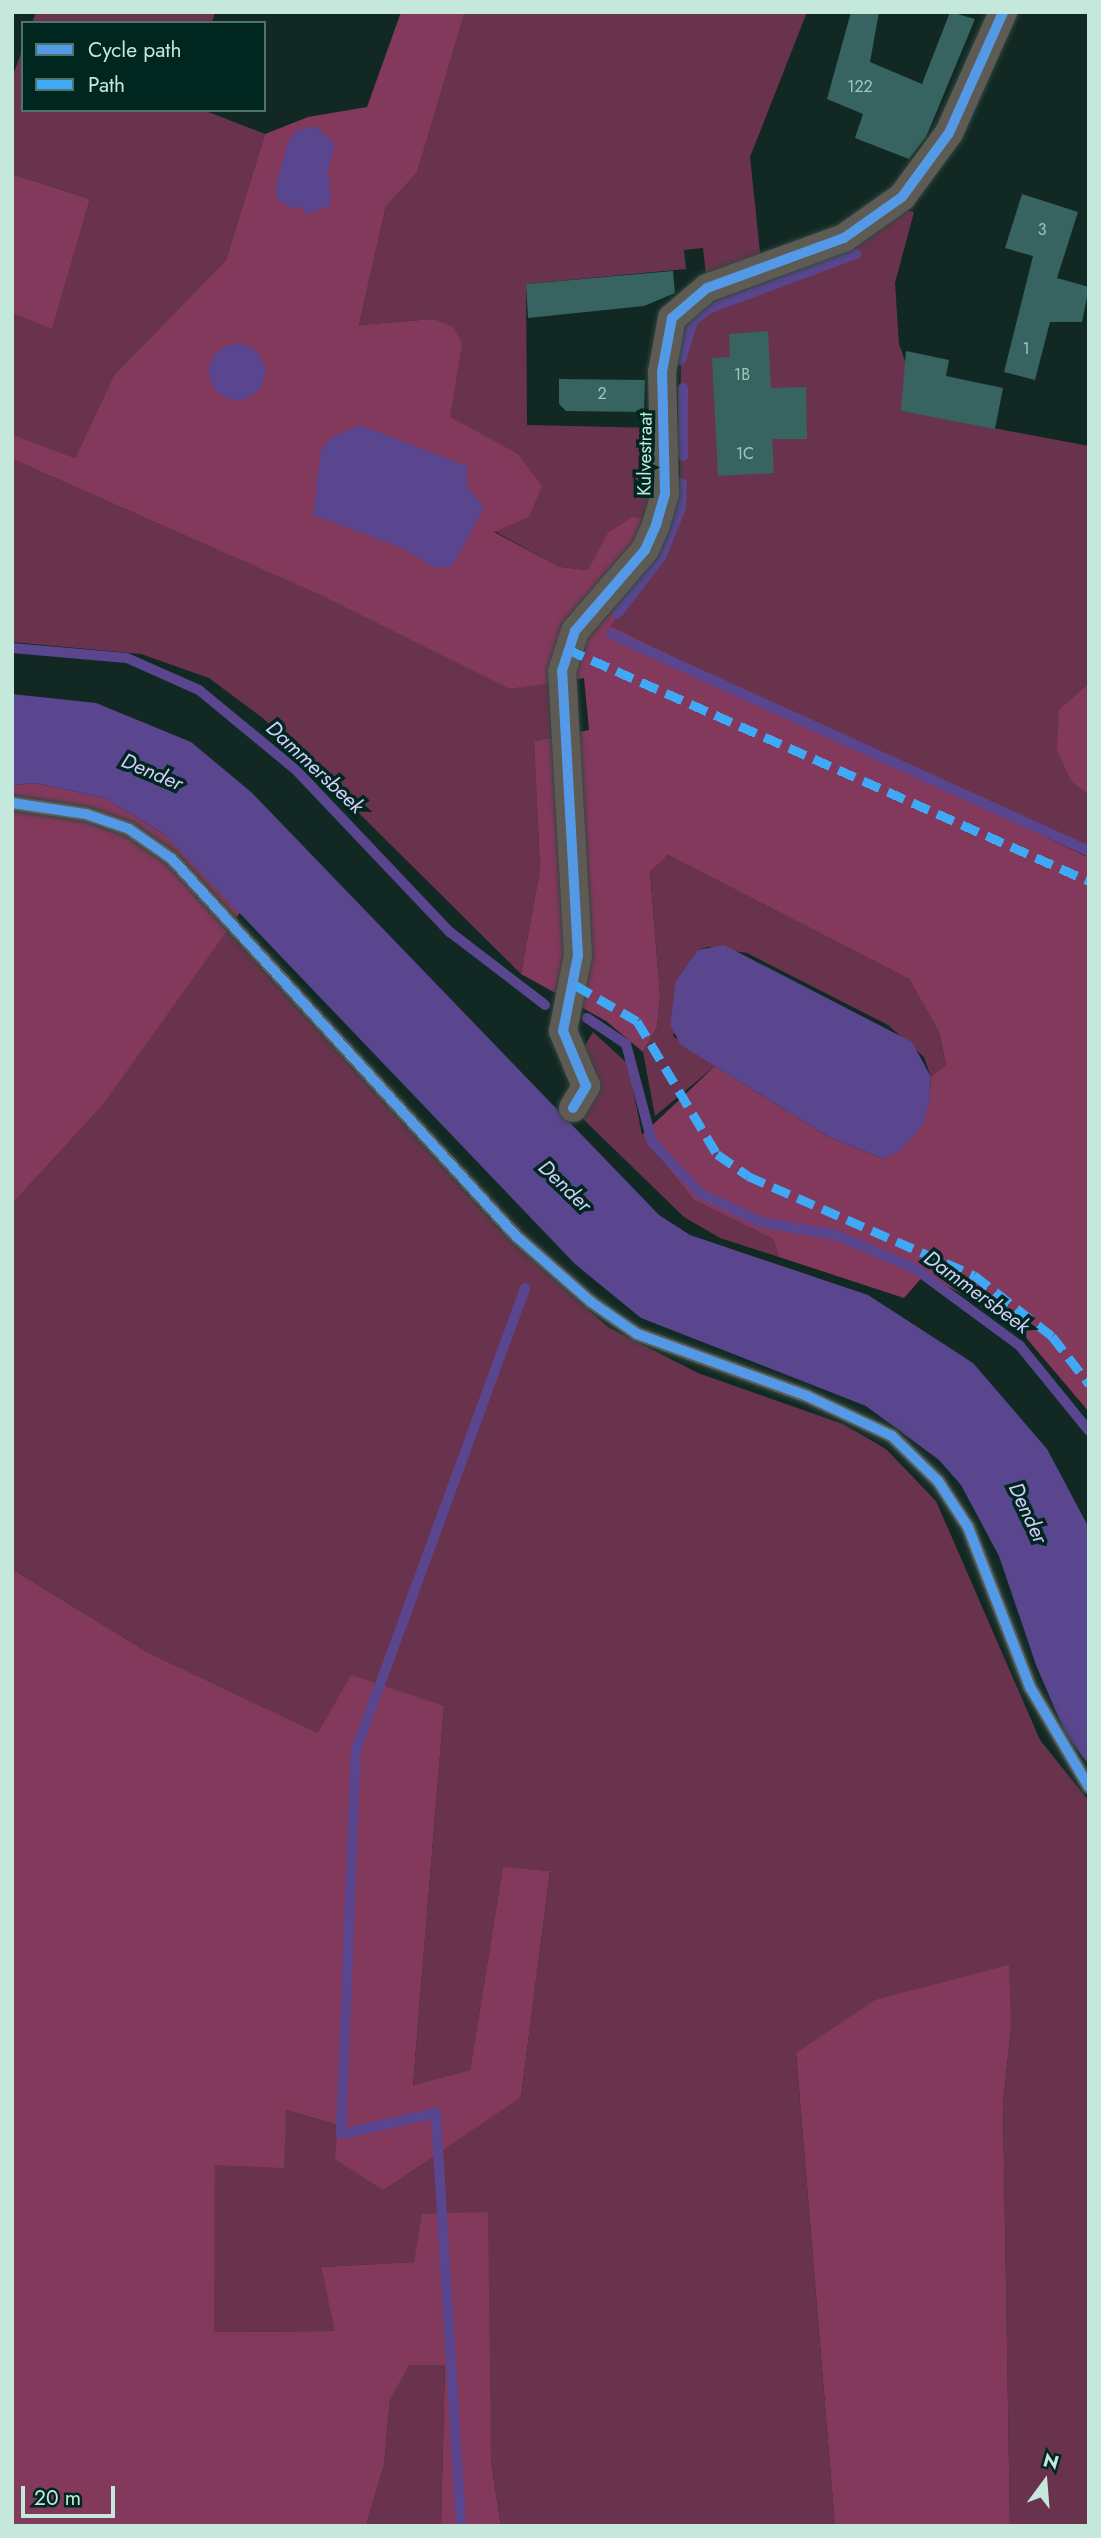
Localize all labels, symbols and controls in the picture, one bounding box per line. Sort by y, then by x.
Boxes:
legend [21,21,266,112]
text: Cycle path [88,35,181,65]
text: Path [88,70,125,100]
house number: 122 [847,77,873,97]
house number: 3 [1038,220,1046,240]
house number: 1 [1022,339,1030,359]
house number: 1B [734,365,750,385]
house number: 2 [597,384,607,404]
street label: Kulvestraat [633,412,657,496]
house number: 1C [736,444,754,464]
water label: Dammersbeek [261,715,369,819]
water label: Dender [118,748,186,796]
water label: Dender [533,1155,597,1217]
water label: Dammersbeek [919,1245,1035,1339]
water label: Dender [1003,1479,1053,1547]
text: N [1040,2446,1062,2476]
north arrow [1010,2447,1080,2517]
scale bar [24,2472,119,2516]
text: 20 m [34,2483,81,2513]

